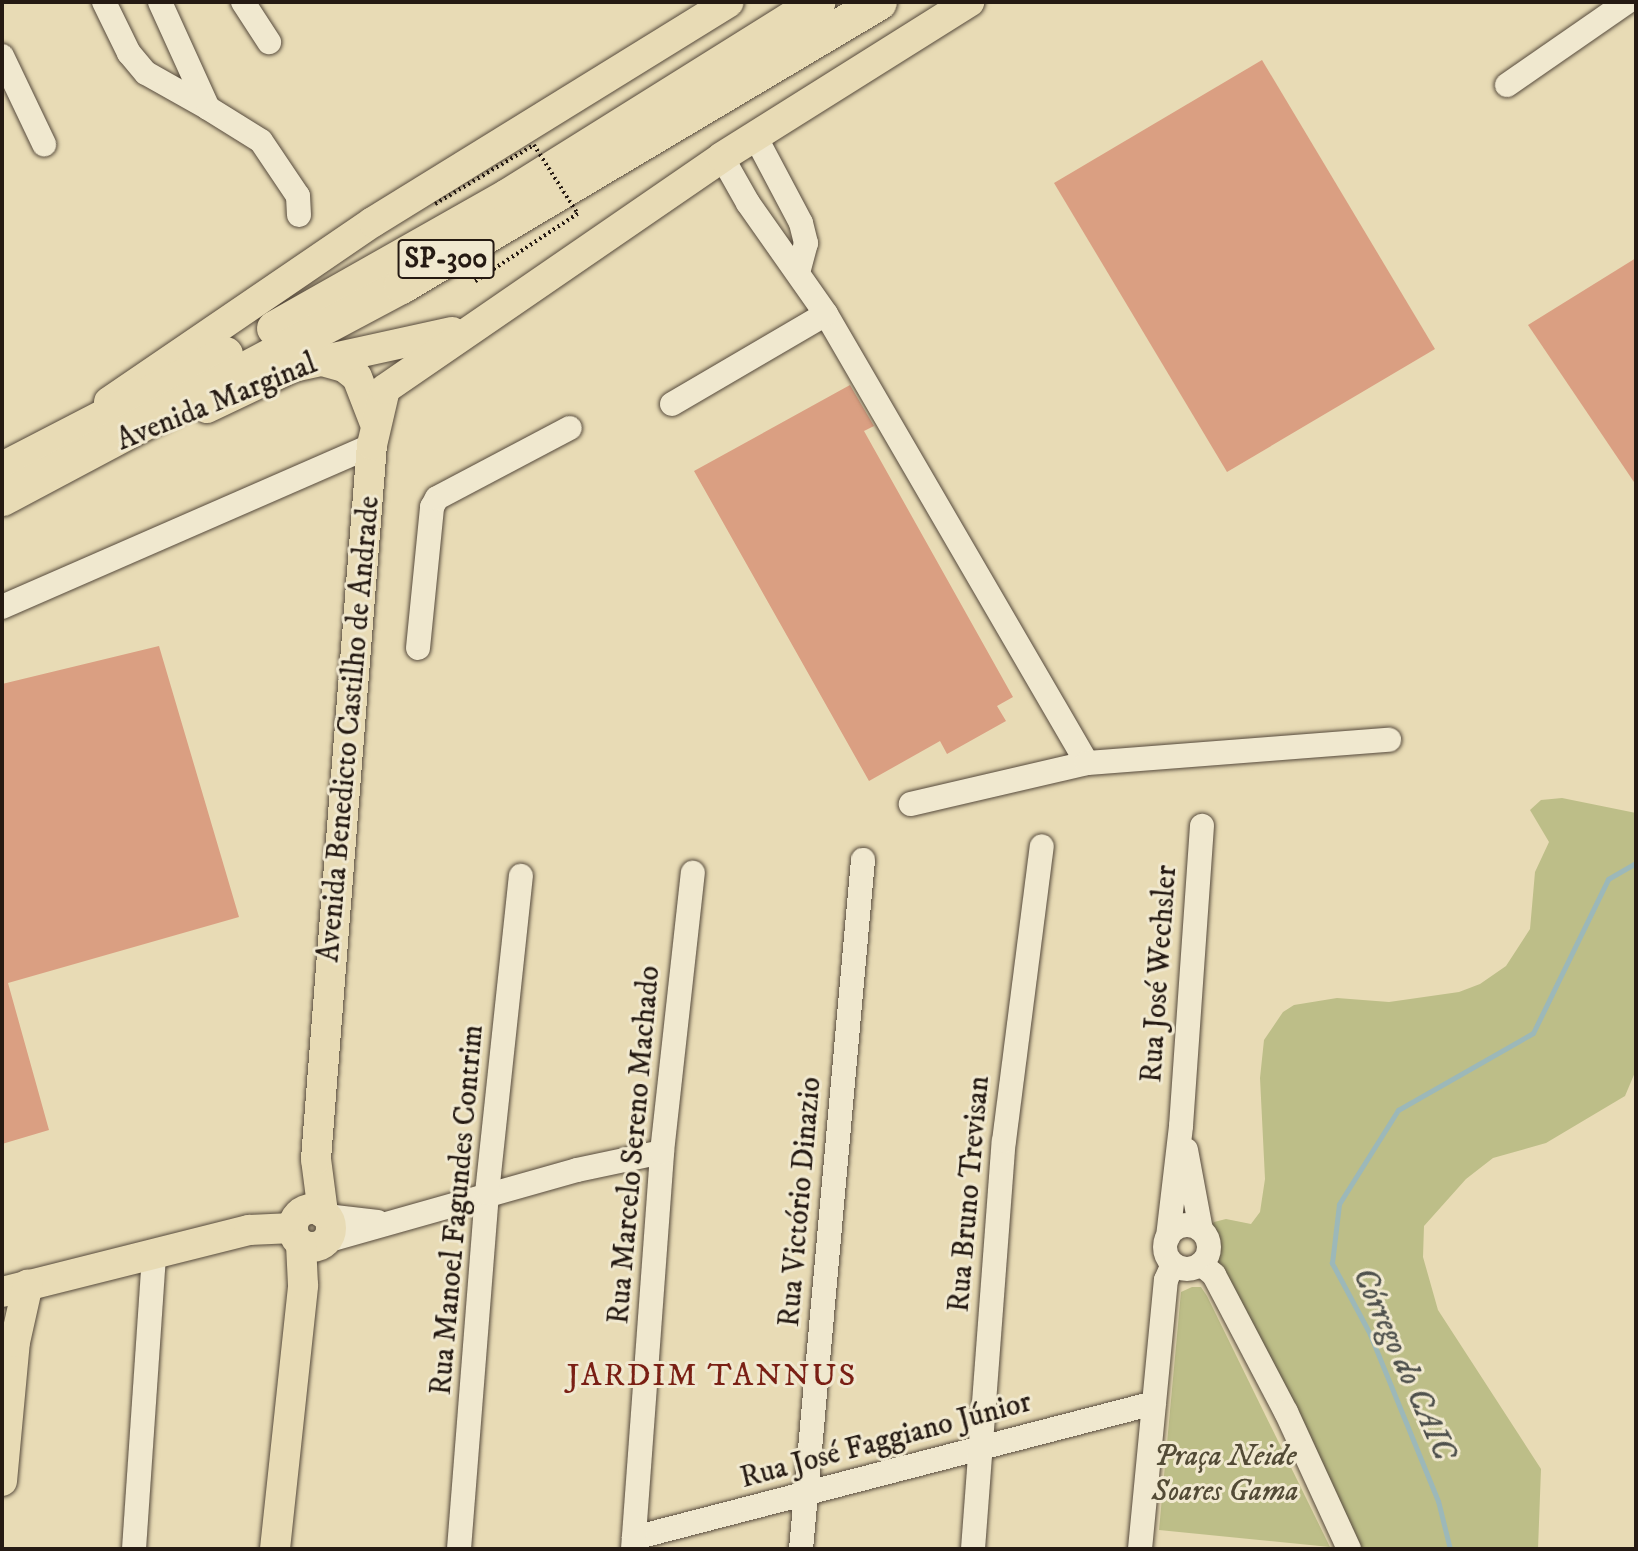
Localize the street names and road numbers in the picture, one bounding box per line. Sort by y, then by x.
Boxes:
road number: SP-300 [397,234,495,284]
street label: Avenida Marginal [112,346,322,460]
street label: Avenida Benedicto Castilho de Andrade [312,494,388,964]
street label: Rua José Wechsler [1134,864,1186,1084]
street label: Rua Marcelo Sereno Machado [601,964,669,1326]
street label: Rua Manoel Fagundes Contrim [424,1023,492,1397]
street label: Rua Bruno Trevisan [942,1074,998,1314]
street label: Rua Victório Dinazio [772,1075,830,1329]
street label: Rua José Faggiano Júnior [737,1385,1035,1497]

